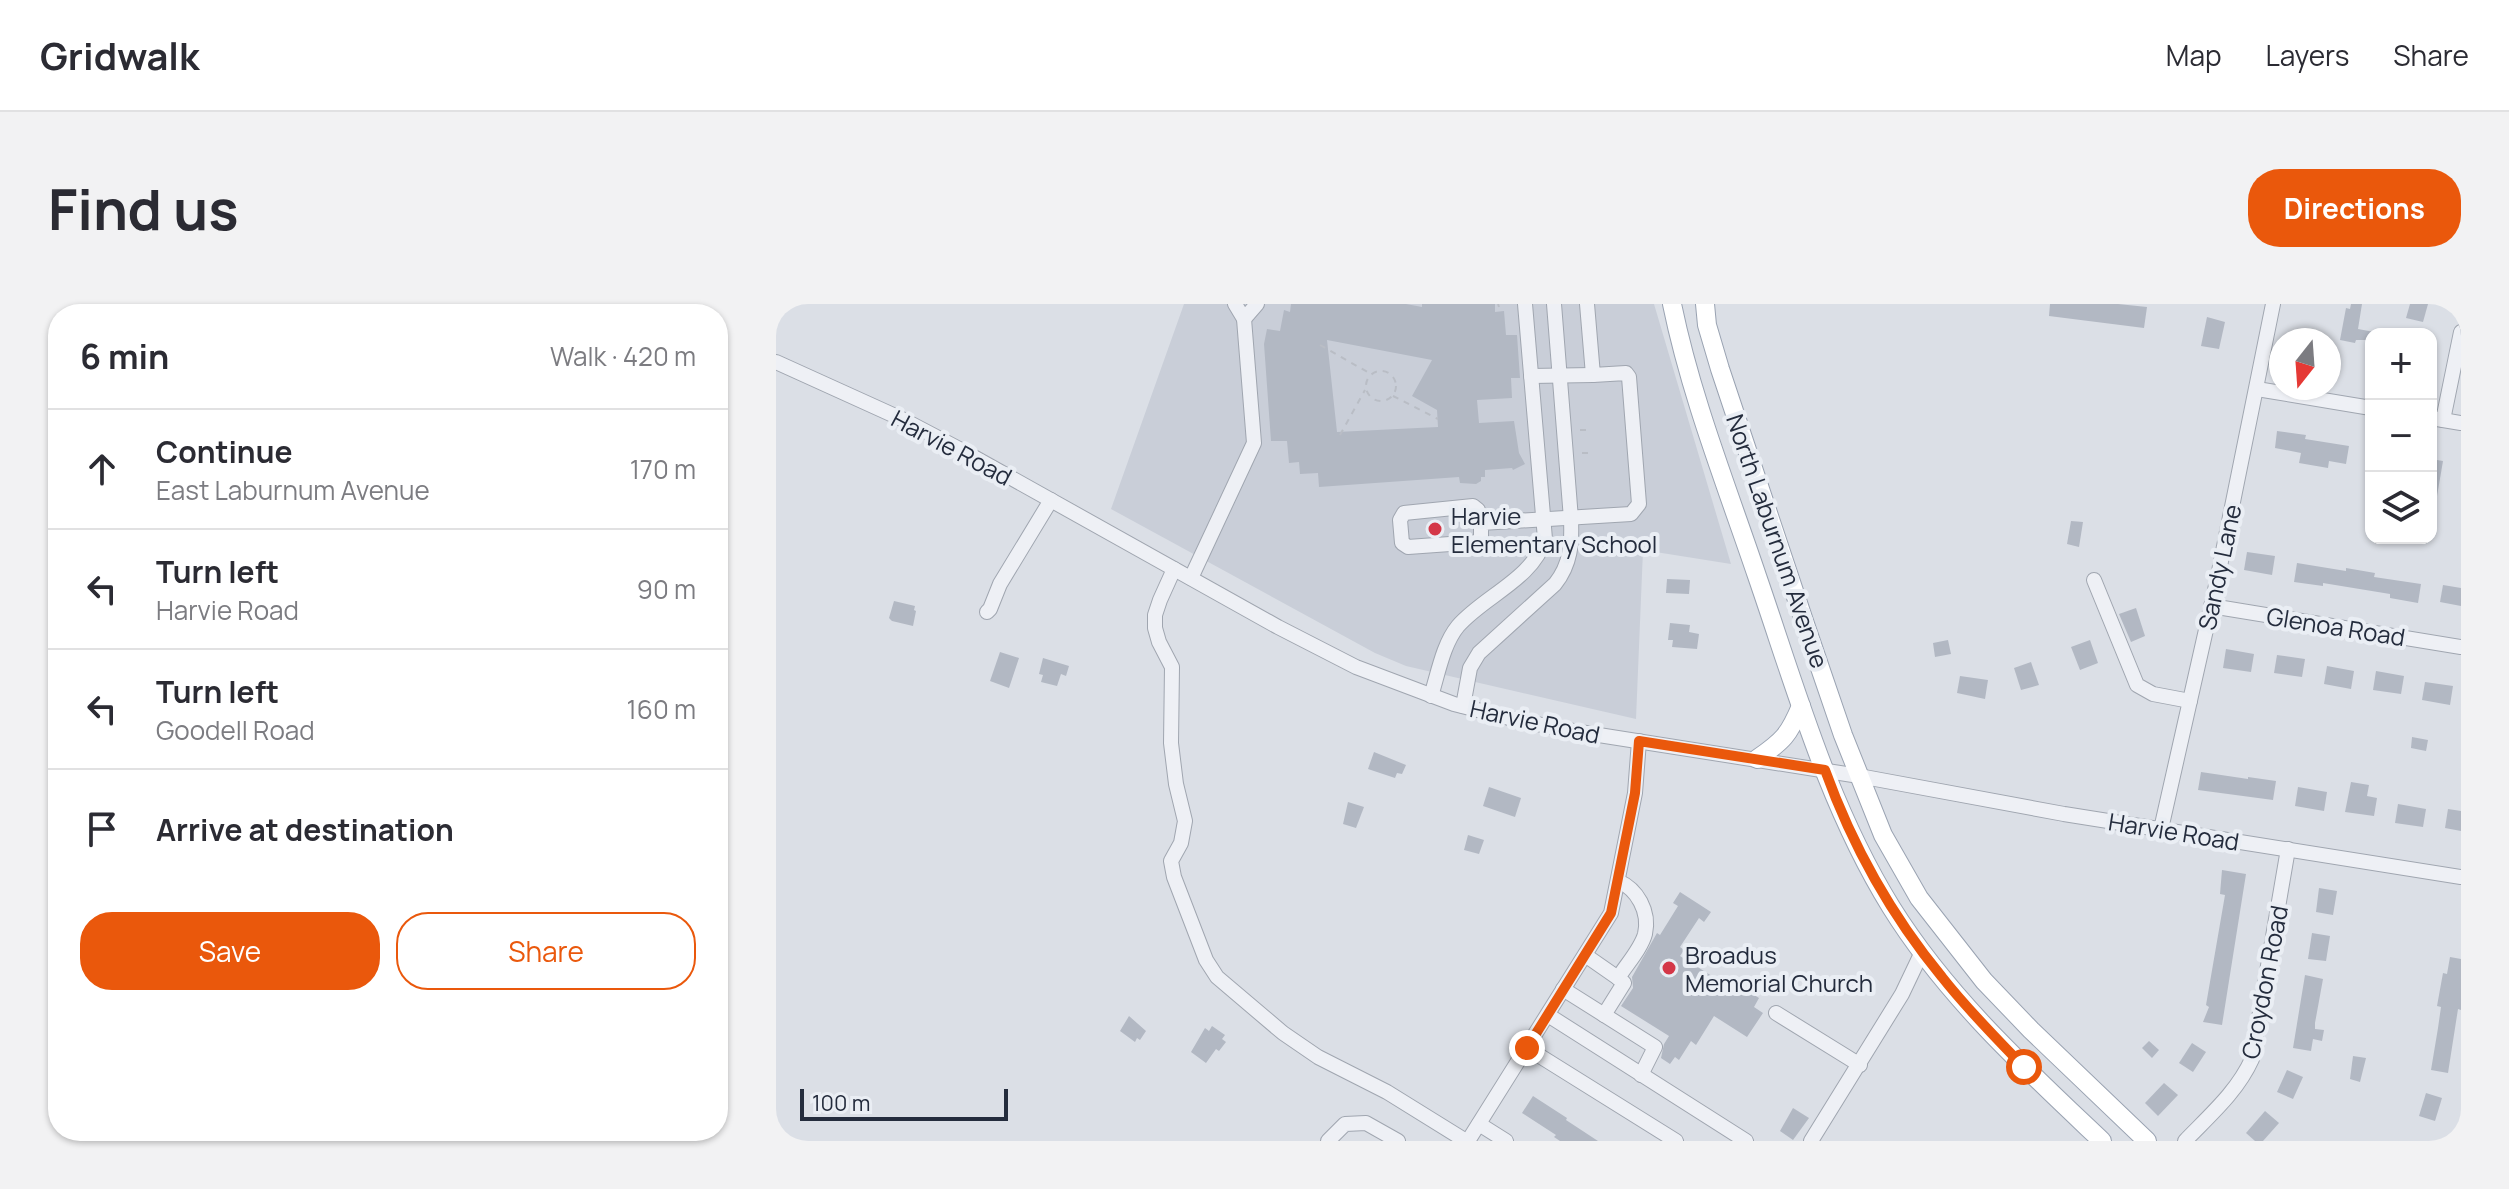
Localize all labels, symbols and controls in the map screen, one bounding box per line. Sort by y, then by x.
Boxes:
text: Gridwalk [40,29,199,81]
text: Map [2166,36,2222,74]
text: Layers [2266,36,2349,74]
text: Share [2393,36,2469,74]
button: Directions [2248,169,2461,247]
text: Find us [48,170,239,247]
north arrow [2269,328,2341,400]
map controls [2365,328,2437,544]
button: + [2365,328,2437,400]
text: 6 min [80,333,169,379]
text: Walk · 420 m [550,338,696,374]
button: − [2365,400,2437,472]
street label: Harvie Road [886,401,1018,493]
street label: North Laburnum Avenue [1719,410,1837,672]
text: Continue [156,431,292,472]
icon: ahead [80,447,124,491]
text: 170 m [630,451,696,487]
text: East Laburnum Avenue [156,472,430,508]
button: layers [2365,472,2437,544]
place label: Harvie Elementary School [1451,499,1657,560]
street label: Sandy Lane [2190,501,2248,633]
marker: Harvie Elementary School [1426,520,1444,538]
text: Turn left [156,551,279,592]
icon: left [80,567,124,611]
text: 90 m [637,571,696,607]
text: Harvie Road [156,592,299,628]
street label: Glenoa Road [2264,599,2408,653]
text: Turn left [156,671,279,712]
icon: left [80,687,124,731]
text: 160 m [627,691,696,727]
street label: Harvie Road [1467,691,1603,751]
text: Goodell Road [156,712,315,748]
street label: Harvie Road [2106,804,2242,858]
icon: arrive [80,807,124,851]
text: Arrive at destination [156,809,454,850]
street label: Croydon Road [2233,902,2295,1062]
button: Save [80,912,380,990]
button: Share [396,912,696,990]
place label: Broadus Memorial Church [1685,938,1873,999]
marker: Broadus Memorial Church [1660,959,1678,977]
route end [1509,1030,1545,1066]
route start [2006,1049,2042,1085]
scale bar [800,1085,1008,1121]
text: 100 m [812,1088,870,1118]

